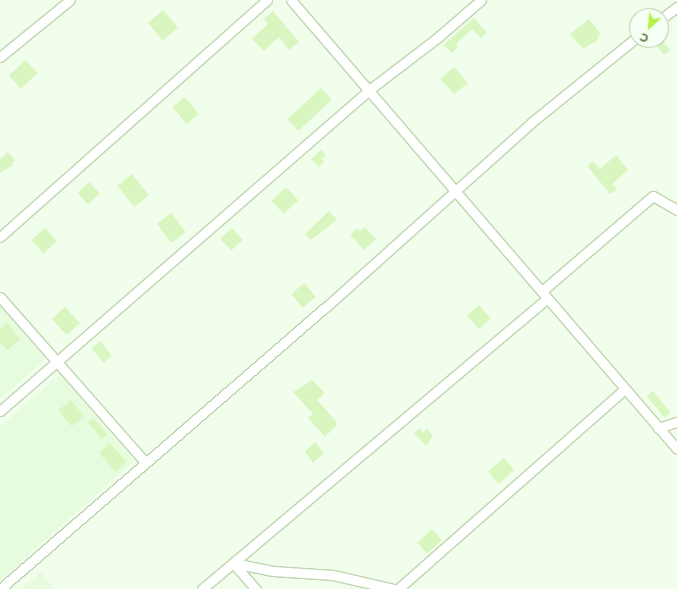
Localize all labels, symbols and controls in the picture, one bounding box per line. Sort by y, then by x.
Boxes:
north arrow [629,8,669,48]
text: С [638,30,651,46]

